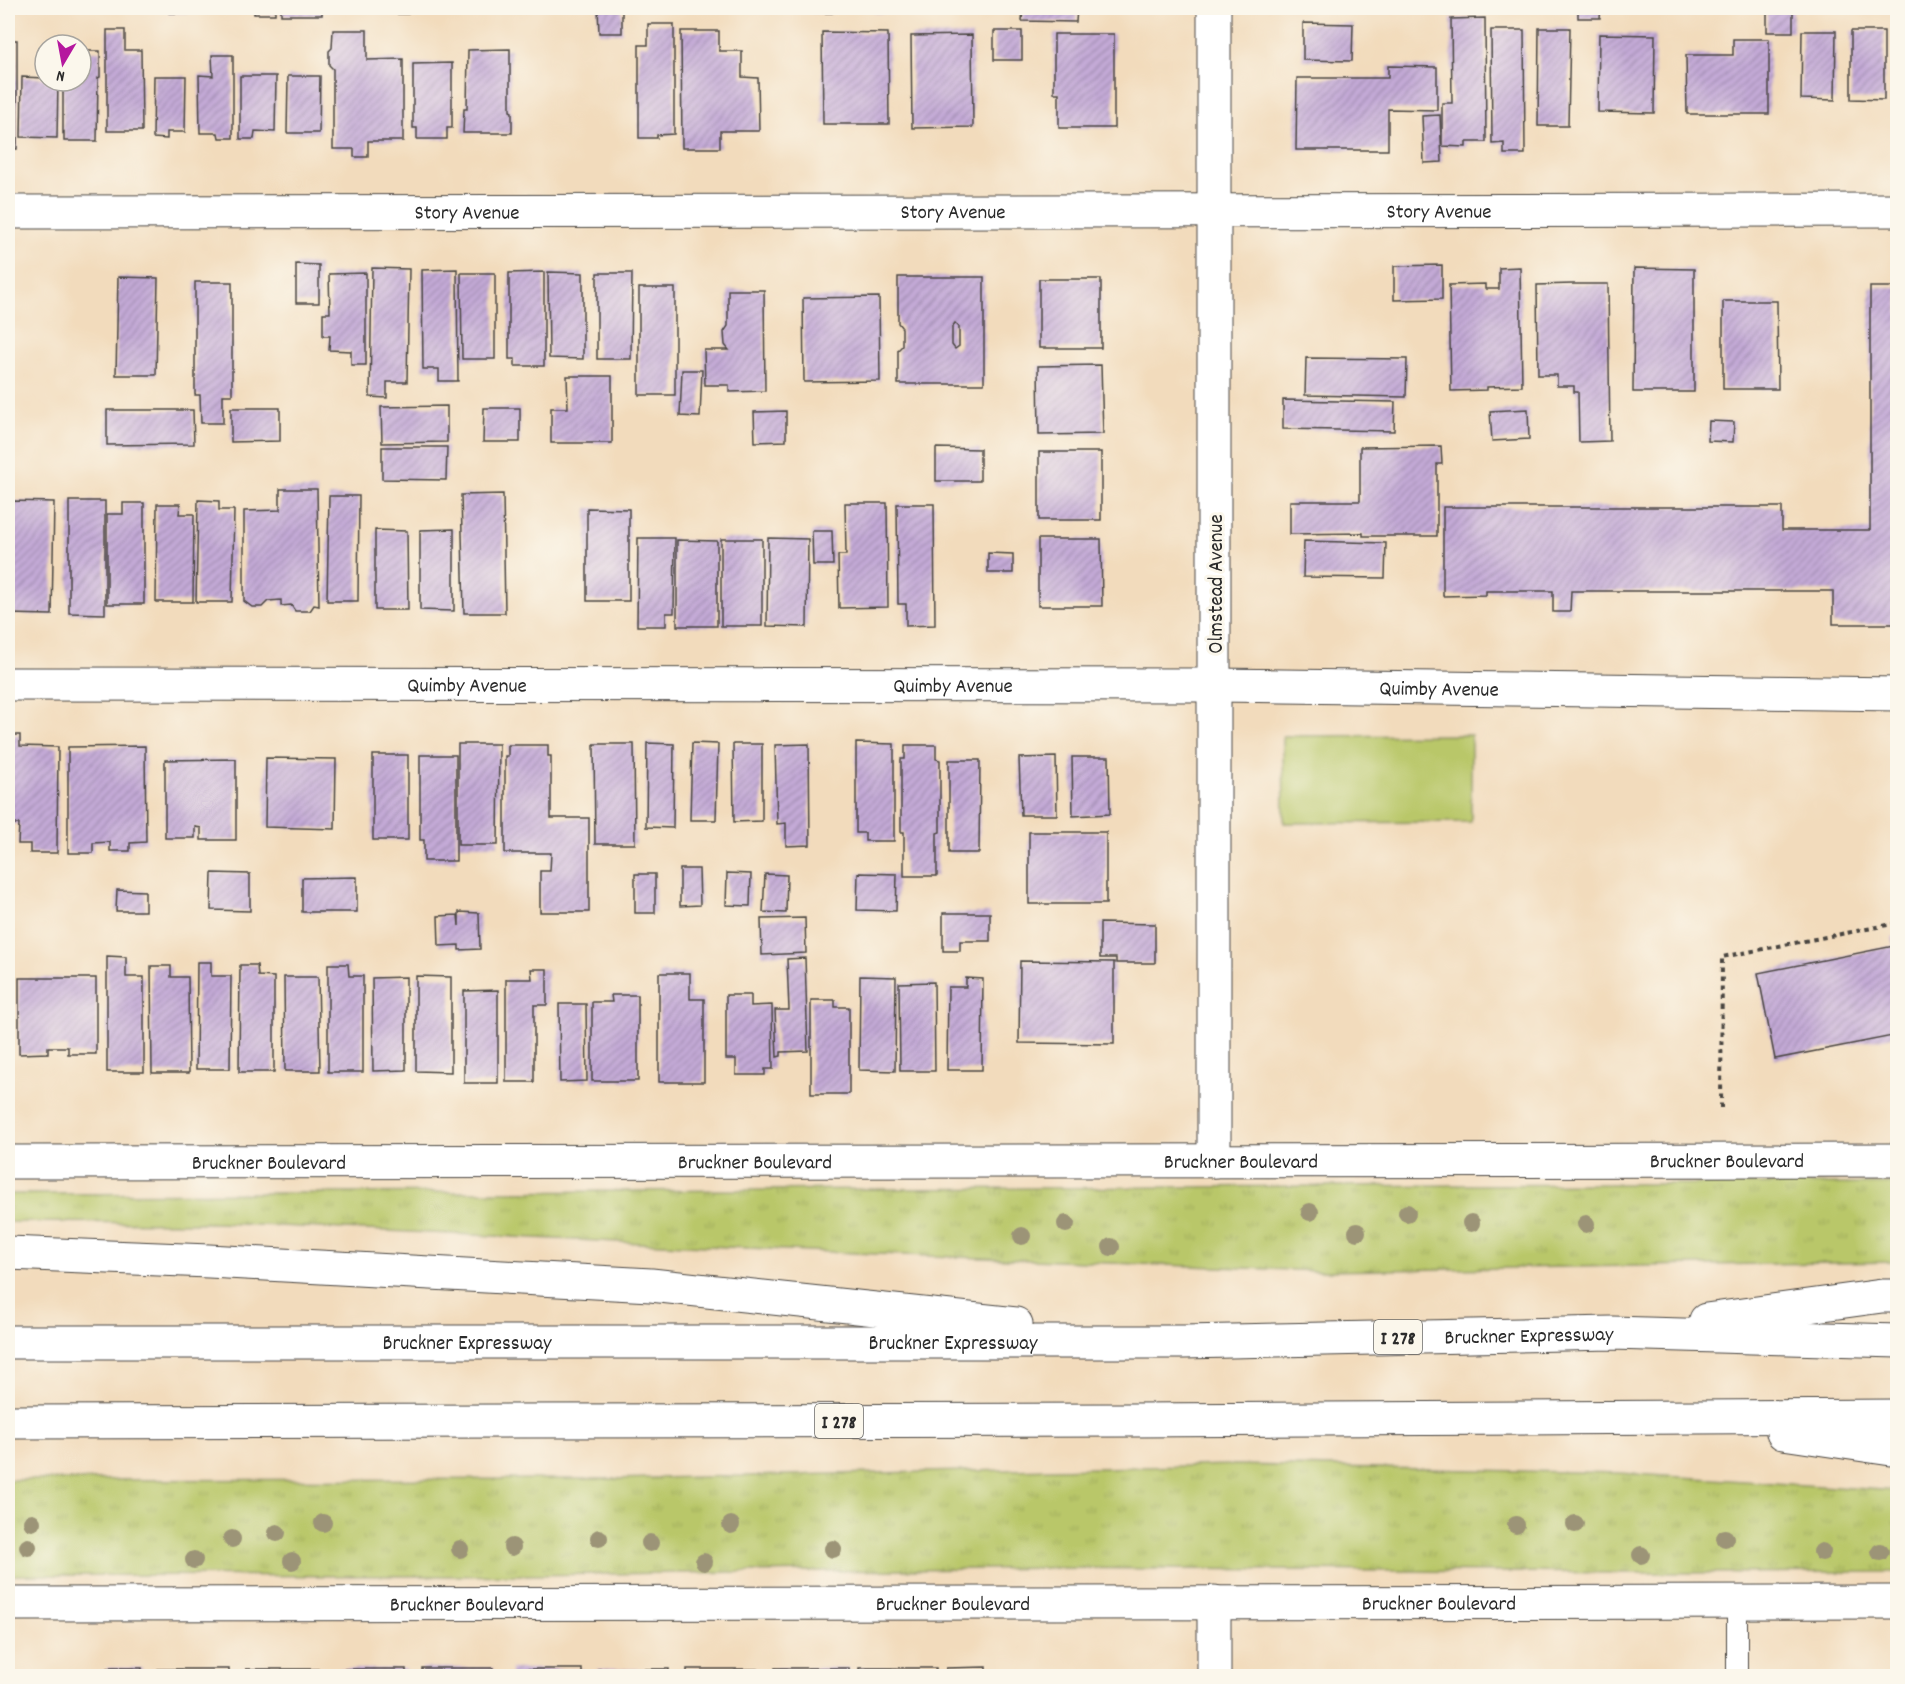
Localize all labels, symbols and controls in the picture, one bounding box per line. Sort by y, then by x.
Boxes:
north arrow [33,33,93,93]
text: N [55,63,67,87]
street label: Story Avenue [1386,198,1492,229]
street label: Story Avenue [414,199,520,230]
street label: Story Avenue [900,199,1006,229]
street label: Olmstead Avenue [1203,514,1233,654]
street label: Quimby Avenue [407,672,527,702]
street label: Quimby Avenue [893,673,1013,703]
street label: Quimby Avenue [1379,675,1499,707]
street label: Bruckner Boulevard [1650,1148,1804,1178]
street label: Bruckner Boulevard [678,1149,832,1179]
street label: Bruckner Boulevard [1164,1149,1318,1179]
street label: Bruckner Boulevard [192,1150,346,1180]
road number: I 278 [1374,1320,1422,1354]
street label: Bruckner Expressway [1444,1321,1614,1355]
street label: Bruckner Expressway [382,1330,552,1360]
street label: Bruckner Expressway [868,1330,1038,1360]
road number: I 278 [815,1404,863,1438]
street label: Bruckner Boulevard [1362,1590,1516,1621]
street label: Bruckner Boulevard [390,1591,544,1622]
street label: Bruckner Boulevard [876,1591,1030,1621]

